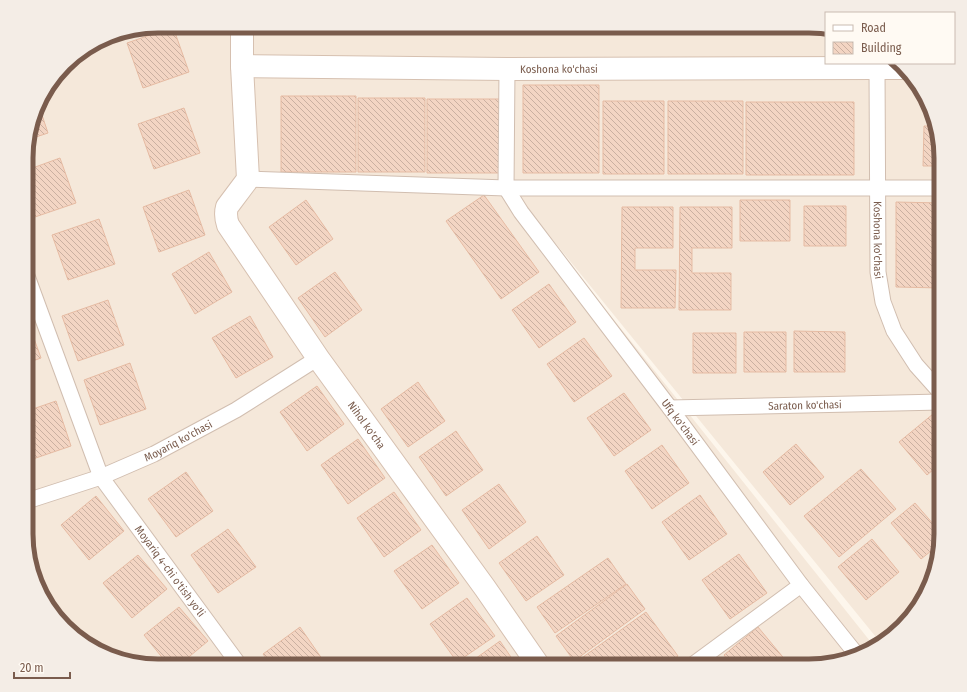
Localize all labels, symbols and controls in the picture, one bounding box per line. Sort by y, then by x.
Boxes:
legend [825,12,955,64]
text: Road [861,21,886,35]
text: Building [861,41,902,55]
street label: Koshona ko'chasi [520,62,598,75]
street label: Koshona ko'chasi [871,201,886,280]
street label: Ufq ko'chasi [659,396,702,448]
street label: Saraton ko'chasi [768,398,842,412]
street label: Nihol ko'cha [345,399,388,451]
street label: Moyariq ko'chasi [142,417,215,464]
street label: Moyariq 4-chi o'tish yo'li [132,523,208,620]
scale bar [14,654,70,680]
text: 20 m [20,661,44,675]

